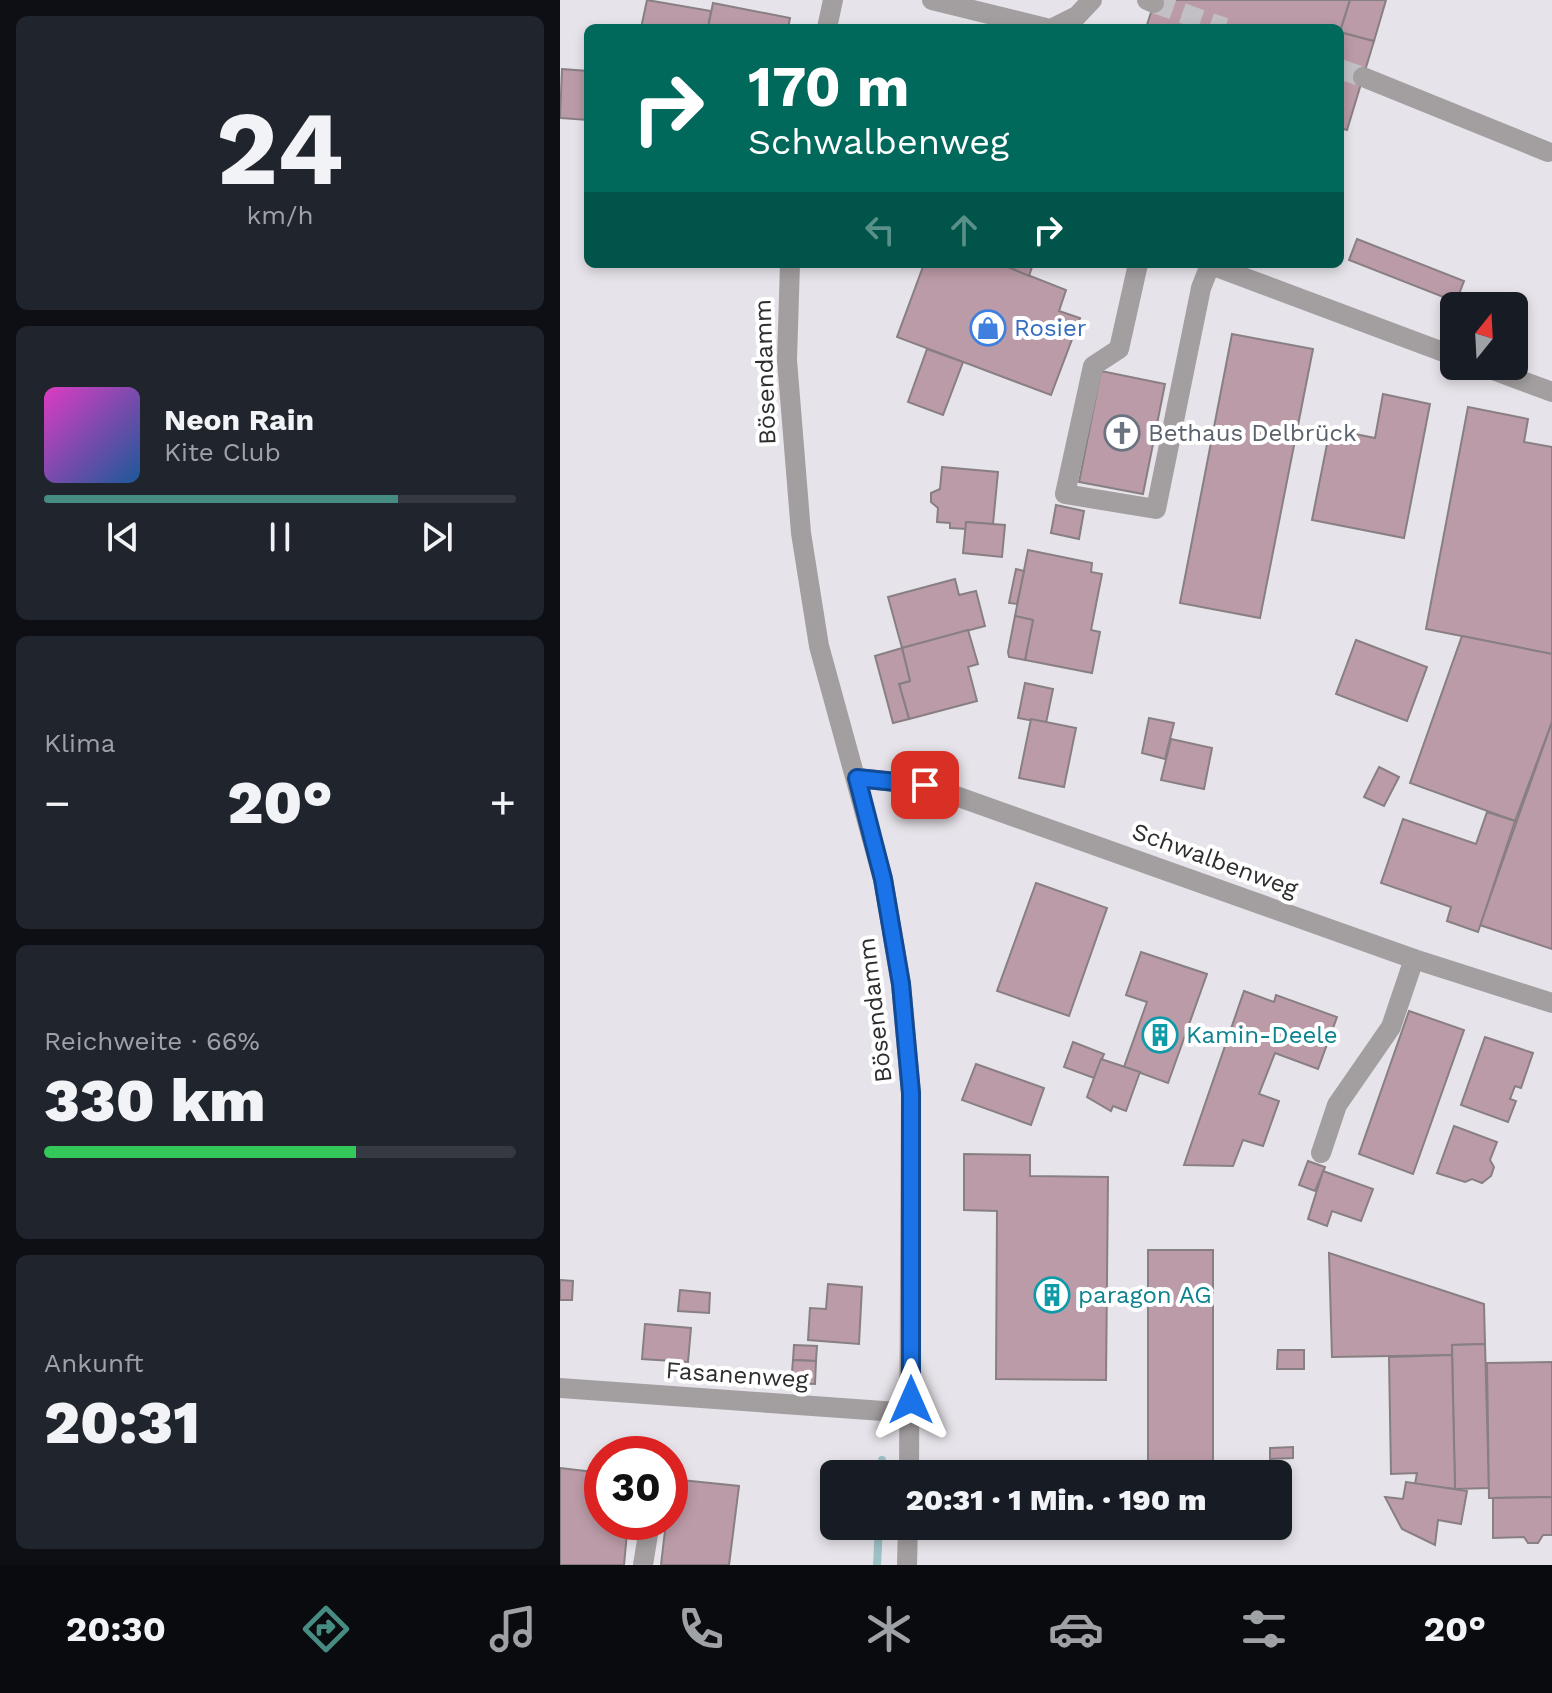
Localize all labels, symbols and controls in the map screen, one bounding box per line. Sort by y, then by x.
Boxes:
text: 170 m [748,54,910,120]
icon: right [616,56,720,160]
text: 24 [216,87,344,209]
text: Schwalbenweg [748,121,1009,163]
text: km/h [247,200,313,230]
icon: left [858,208,902,252]
icon: ahead [942,208,986,252]
icon: right [1026,208,1070,252]
north arrow [1440,292,1528,380]
map controls [1440,292,1528,380]
street label: Bösendamm [748,299,782,445]
shop icon: Rosier [969,309,1007,347]
place label: Rosier [1014,314,1087,342]
text: Neon Rain [164,402,314,437]
church icon: Bethaus Delbrück [1103,414,1141,452]
place label: Bethaus Delbrück [1148,419,1357,447]
text: Kite Club [164,437,281,467]
icon: previous [101,515,145,559]
icon: pause [258,515,302,559]
icon: next [415,515,459,559]
text: Klima [44,728,115,758]
pin [891,751,959,819]
icon: arrive [903,763,947,807]
text: 20° [227,767,333,838]
text: − [44,777,71,829]
text: + [489,777,516,829]
street label: Schwalbenweg [1128,817,1302,903]
street label: Bösendamm [852,936,898,1084]
building icon: Kamin-Deele [1141,1016,1179,1054]
place label: Kamin-Deele [1186,1021,1338,1049]
text: Reichweite · 66% [44,1026,260,1056]
text: 330 km [44,1065,265,1136]
building icon: paragon AG [1033,1276,1071,1314]
place label: paragon AG [1078,1281,1212,1309]
text: Ankunft [44,1348,144,1378]
street label: Fasanenweg [665,1356,809,1394]
position arrow [869,1358,953,1442]
text: 20:31 [44,1387,200,1458]
speed limit sign: 30 [584,1436,688,1540]
text: 20:31 · 1 Min. · 190 m [906,1482,1206,1517]
icon: directions [298,1601,354,1657]
icon: music [485,1601,541,1657]
icon: phone [673,1601,729,1657]
icon: climate [861,1601,917,1657]
icon: car [1048,1601,1104,1657]
icon: filters [1236,1601,1292,1657]
text: 20:30 [66,1608,166,1650]
text: 20° [1424,1608,1486,1650]

